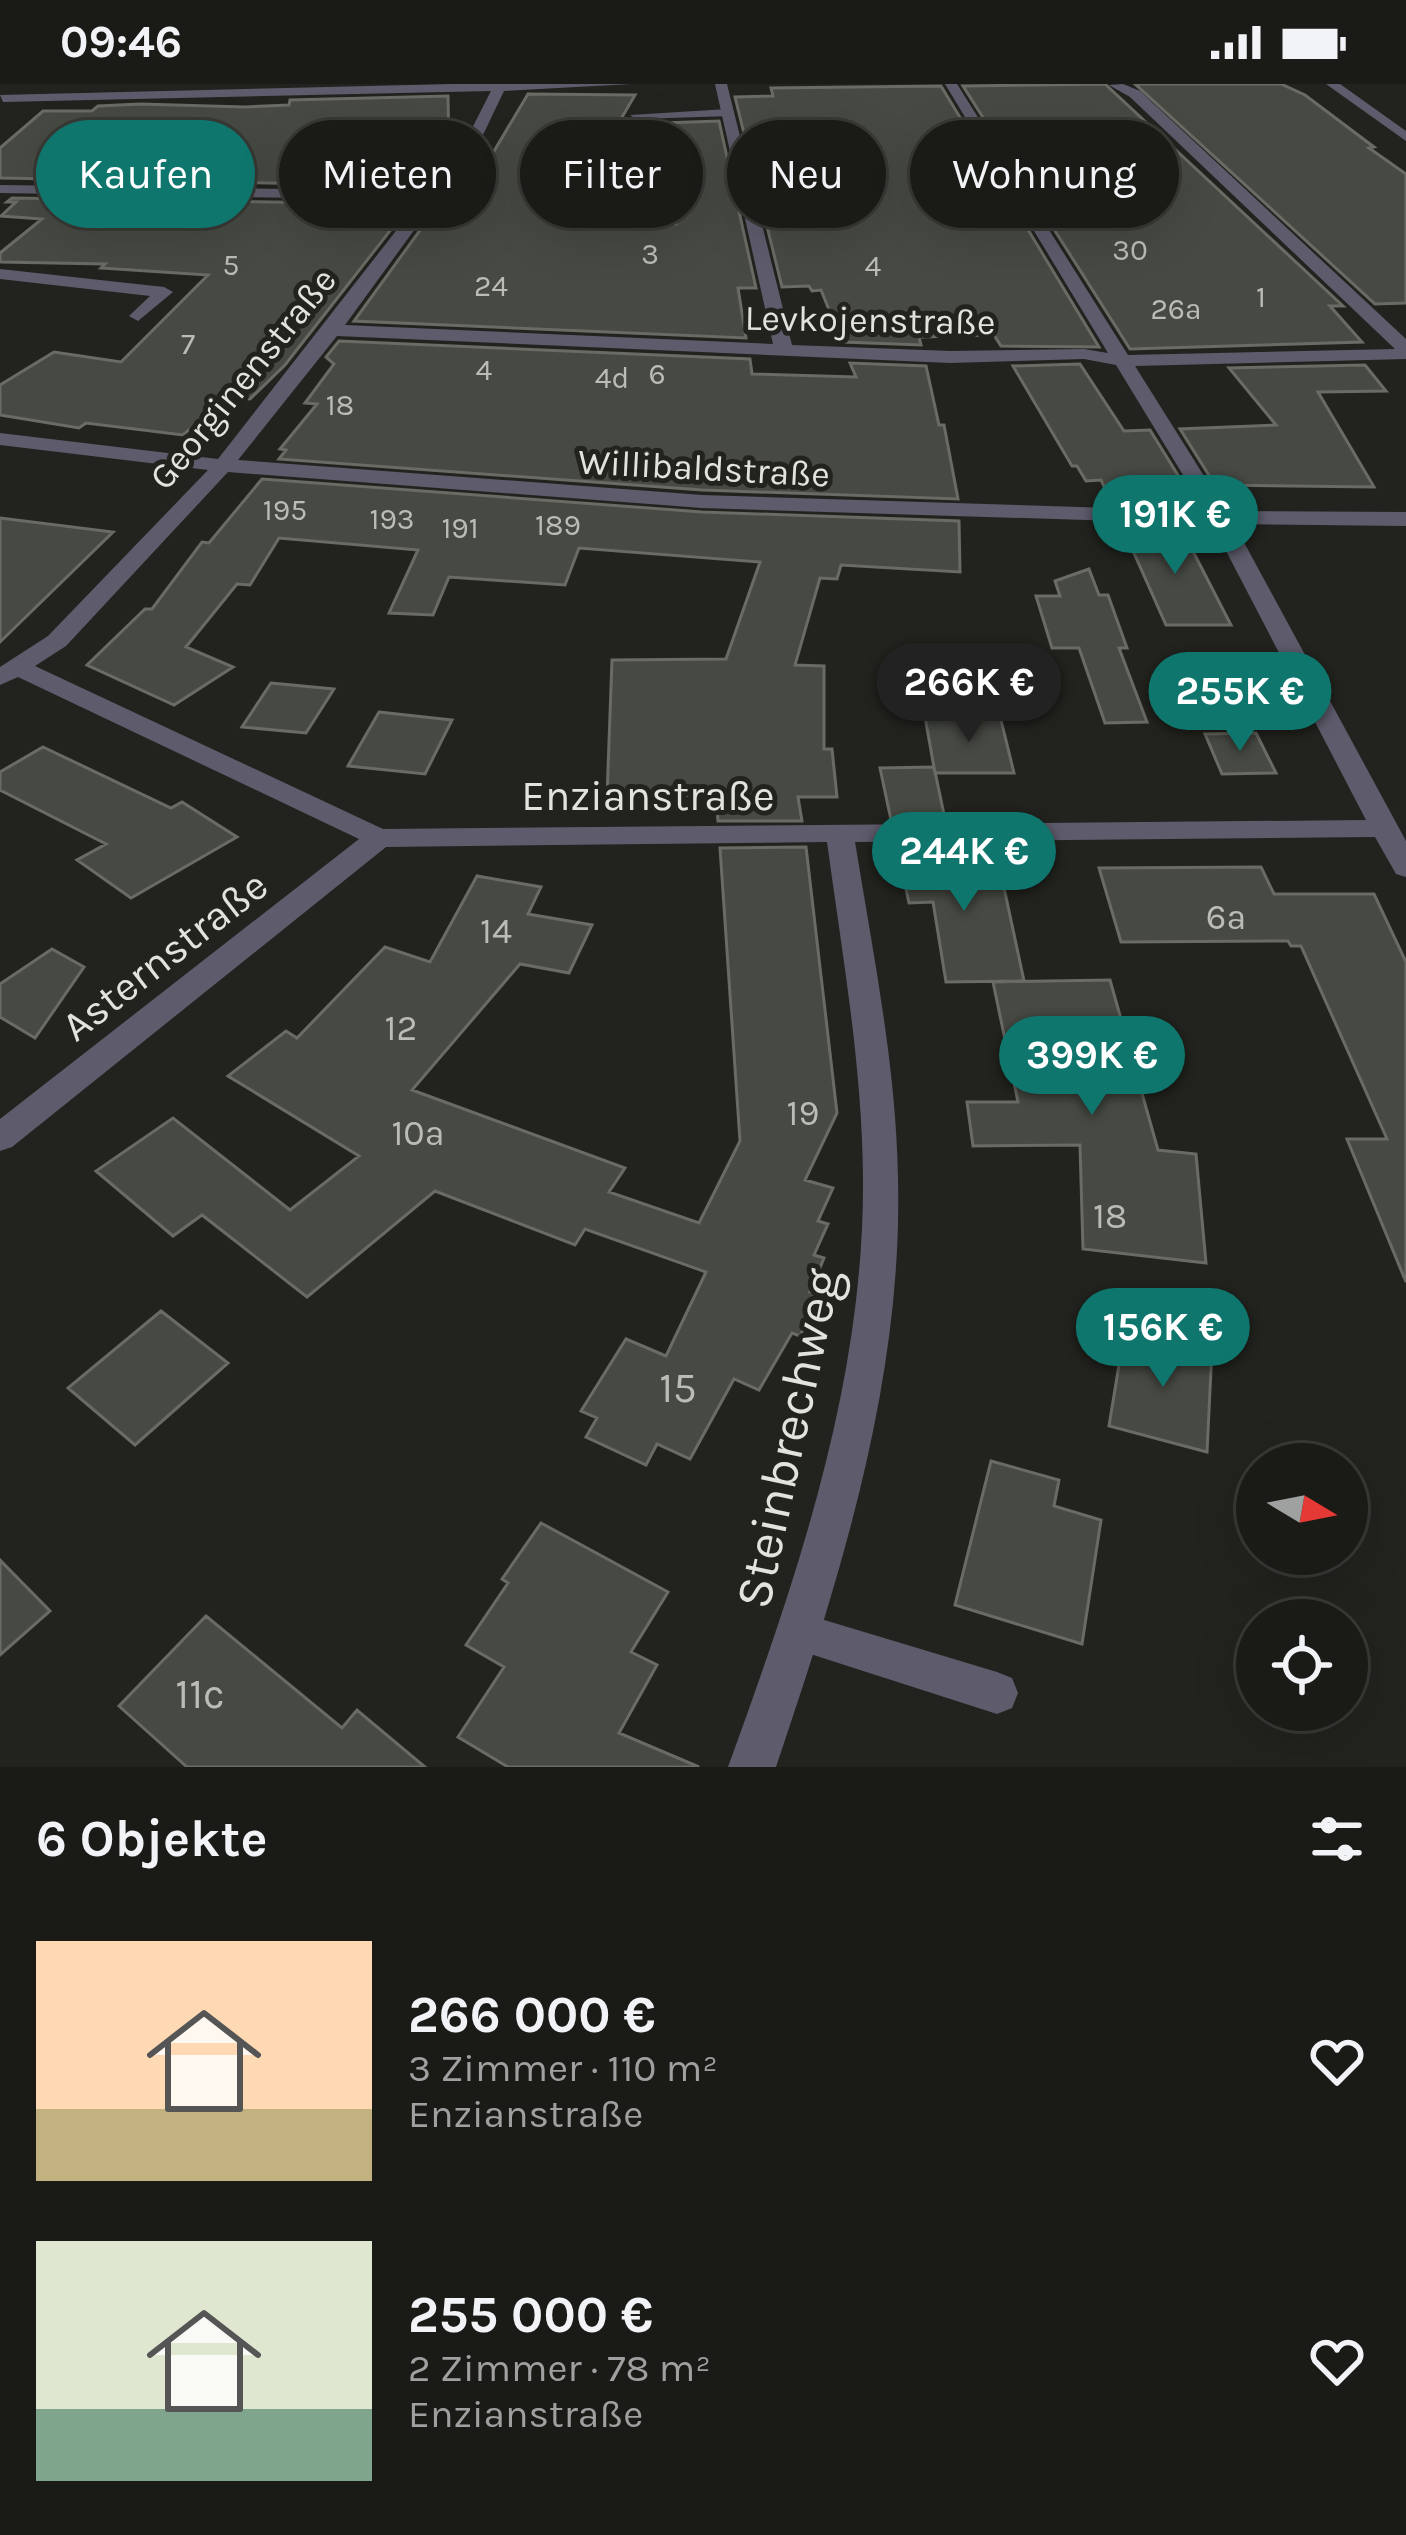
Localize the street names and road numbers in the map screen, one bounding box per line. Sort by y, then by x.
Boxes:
street label: Georginenstraße [141,259,345,498]
street label: Levkojenstraße [744,297,996,343]
street label: Willibaldstraße [577,440,831,496]
street label: Enzianstraße [521,771,775,821]
street label: Asternstraße [52,860,278,1052]
street label: Steinbrechweg [723,1263,853,1614]

